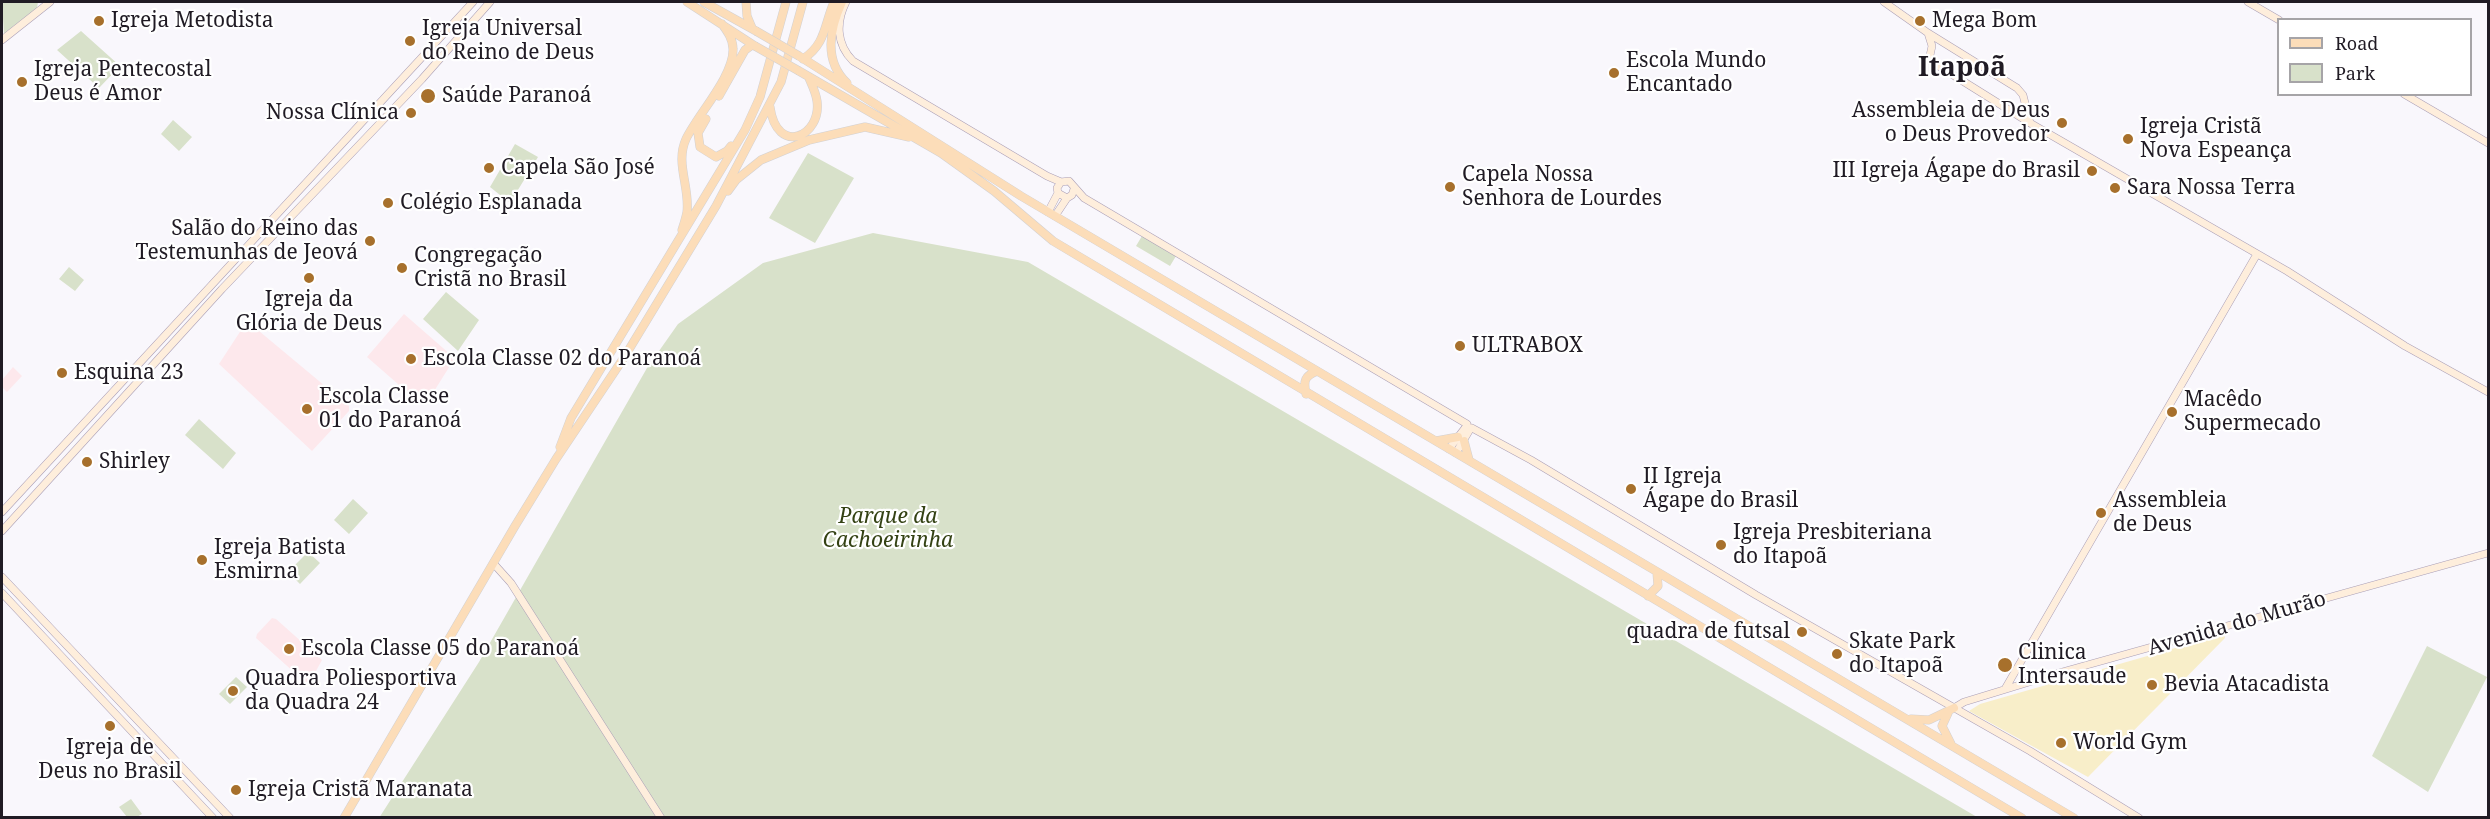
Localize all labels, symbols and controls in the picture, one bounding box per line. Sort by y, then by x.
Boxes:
place label: Igreja Metodista [111,8,273,34]
place label: Mega Bom [1932,8,2037,34]
marker: Igreja Metodista [92,14,106,28]
marker: Mega Bom [1913,14,1927,28]
place label: Igreja Universal do Reino de Deus [422,16,594,66]
legend [2277,18,2472,96]
text: Road [2335,31,2378,55]
marker: Igreja Universal do Reino de Deus [403,34,417,48]
place label: Escola Mundo Encantado [1626,48,1766,98]
district label: Itapoã [1918,52,2006,84]
place label: Igreja Pentecostal Deus é Amor [34,57,211,107]
text: Park [2335,61,2375,85]
marker: Escola Mundo Encantado [1607,66,1621,80]
marker: Igreja Pentecostal Deus é Amor [15,75,29,89]
place label: Saúde Paranoá [442,83,591,109]
marker: Saúde Paranoá [419,87,437,105]
place label: Assembleia de Deus o Deus Provedor [1852,98,2050,148]
place label: Nossa Clínica [266,100,399,126]
marker: Nossa Clínica [404,106,418,120]
place label: Igreja Cristã Nova Espeança [2140,114,2292,164]
marker: Assembleia de Deus o Deus Provedor [2055,116,2069,130]
marker: Igreja Cristã Nova Espeança [2121,132,2135,146]
place label: Capela São José [501,155,655,181]
place label: III Igreja Ágape do Brasil [1832,158,2080,184]
marker: Capela São José [482,161,496,175]
place label: Capela Nossa Senhora de Lourdes [1462,162,1662,212]
marker: III Igreja Ágape do Brasil [2085,164,2099,178]
place label: Sara Nossa Terra [2127,175,2296,201]
marker: Capela Nossa Senhora de Lourdes [1443,180,1457,194]
marker: Sara Nossa Terra [2108,181,2122,195]
place label: Colégio Esplanada [400,190,582,216]
marker: Colégio Esplanada [381,196,395,210]
place label: Salão do Reino das Testemunhas de Jeová [136,216,358,266]
marker: Salão do Reino das Testemunhas de Jeová [363,234,377,248]
place label: Congregação Cristã no Brasil [414,243,567,293]
marker: Congregação Cristã no Brasil [395,261,409,275]
marker: Igreja da Glória de Deus [302,271,316,285]
place label: Igreja da Glória de Deus [236,287,382,337]
place label: ULTRABOX [1472,333,1583,359]
marker: ULTRABOX [1453,339,1467,353]
place label: Escola Classe 02 do Paranoá [423,346,701,372]
marker: Escola Classe 02 do Paranoá [404,352,418,366]
place label: Esquina 23 [74,360,184,386]
marker: Esquina 23 [55,366,69,380]
place label: Escola Classe 01 do Paranoá [319,384,462,434]
place label: Macêdo Supermecado [2184,387,2321,437]
marker: Escola Classe 01 do Paranoá [300,402,314,416]
marker: Macêdo Supermecado [2165,405,2179,419]
place label: Shirley [99,449,170,475]
marker: Shirley [80,455,94,469]
place label: II Igreja Ágape do Brasil [1643,464,1798,514]
marker: II Igreja Ágape do Brasil [1624,482,1638,496]
place label: Assembleia de Deus [2113,488,2227,538]
park label: Parque da Cachoeirinha [823,504,953,554]
marker: Assembleia de Deus [2094,506,2108,520]
place label: Igreja Presbiteriana do Itapoã [1733,520,1932,570]
place label: Igreja Batista Esmirna [214,535,346,585]
marker: Igreja Presbiteriana do Itapoã [1714,538,1728,552]
marker: Igreja Batista Esmirna [195,553,209,567]
street label: Avenida do Murão [2145,586,2329,662]
place label: quadra de futsal [1626,619,1790,645]
marker: quadra de futsal [1795,625,1809,639]
place label: Skate Park do Itapoã [1849,629,1955,679]
place label: Escola Classe 05 do Paranoá [301,636,579,662]
place label: Clinica Intersaude [2018,640,2127,690]
marker: Escola Classe 05 do Paranoá [282,642,296,656]
marker: Skate Park do Itapoã [1830,647,1844,661]
marker: Clinica Intersaude [1996,656,2014,674]
place label: Quadra Poliesportiva da Quadra 24 [245,666,457,716]
place label: Bevia Atacadista [2164,672,2330,698]
marker: Bevia Atacadista [2145,678,2159,692]
marker: Quadra Poliesportiva da Quadra 24 [226,684,240,698]
marker: Igreja de Deus no Brasil [103,719,117,733]
place label: World Gym [2073,730,2187,756]
place label: Igreja de Deus no Brasil [38,735,182,785]
marker: World Gym [2054,736,2068,750]
place label: Igreja Cristã Maranata [248,777,473,803]
marker: Igreja Cristã Maranata [229,783,243,797]

